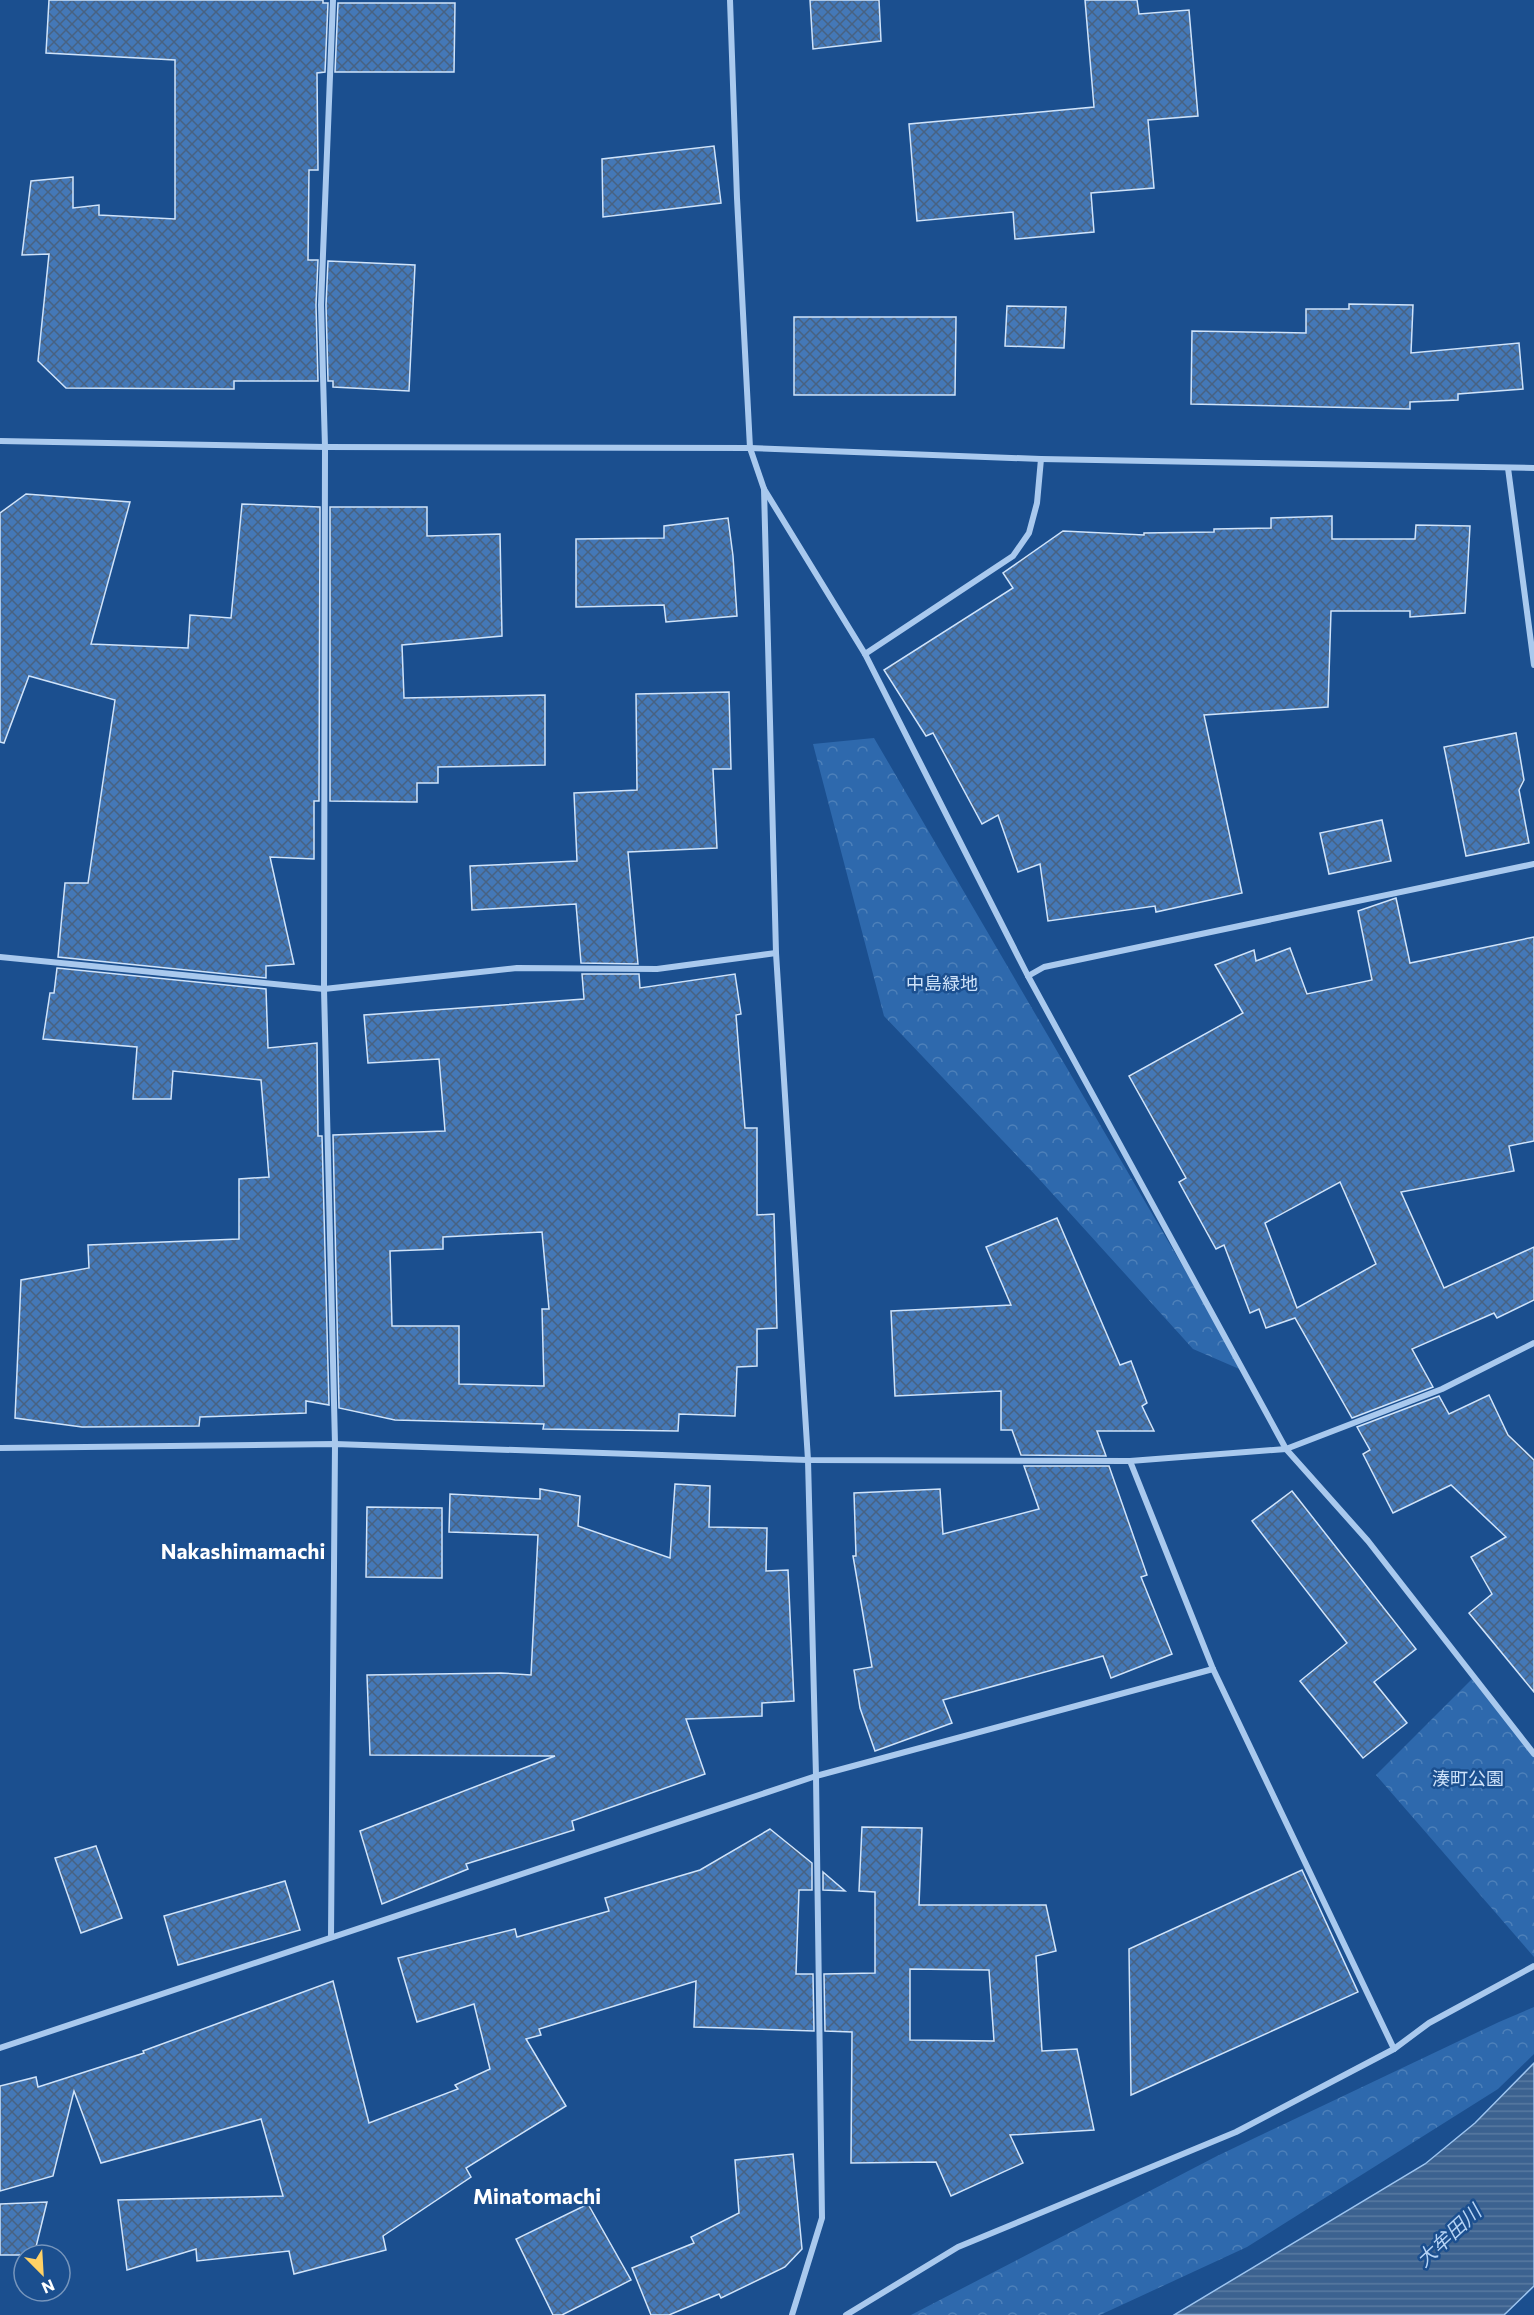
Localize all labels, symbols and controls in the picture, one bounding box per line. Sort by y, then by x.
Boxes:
park label: 中島緑地 [906,972,978,994]
district label: Nakashimamachi [161,1538,325,1563]
park label: 湊町公園 [1432,1767,1504,1789]
district label: Minatomachi [473,2183,601,2208]
water label: 大牟田川 [1411,2198,1487,2271]
north arrow [12,2243,72,2303]
text: N [39,2276,58,2298]

